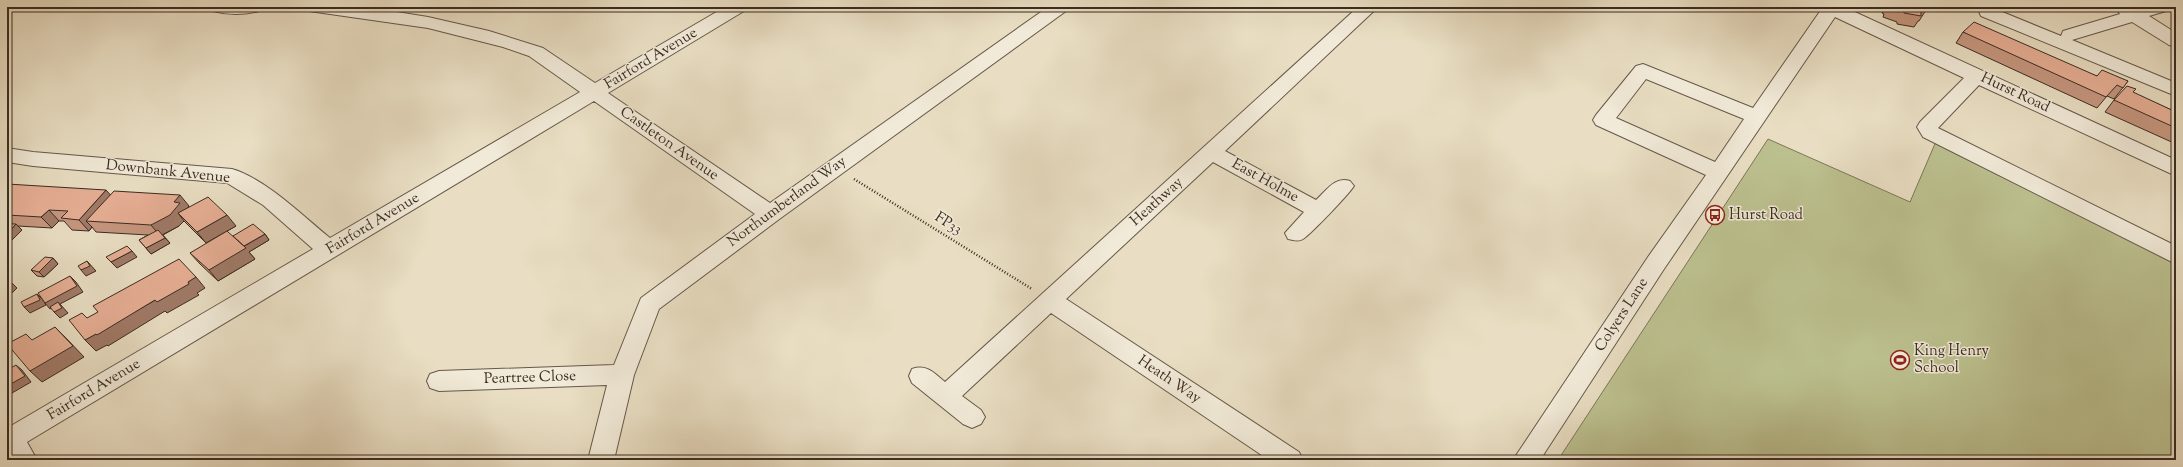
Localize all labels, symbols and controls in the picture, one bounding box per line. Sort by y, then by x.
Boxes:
street label: Fairford Avenue [600,23,702,95]
street label: Hurst Road [1977,68,2053,118]
street label: Castleton Avenue [615,102,723,186]
street label: Northumberland Way [723,151,851,252]
street label: East Holme [1228,154,1302,208]
street label: Downbank Avenue [105,155,231,189]
street label: Heathway [1126,172,1188,231]
street label: Fairford Avenue [322,188,424,260]
bus stop icon: Hurst Road [1704,204,1726,226]
place label: Hurst Road [1729,205,1804,226]
street label: FP33 [930,207,966,241]
street label: Colyers Lane [1590,274,1654,356]
place label: King Henry School [1914,341,1990,379]
sports icon: King Henry School [1889,349,1911,371]
street label: Heath Way [1133,351,1205,409]
street label: Fairford Avenue [43,354,145,426]
street label: Peartree Close [484,366,576,390]

